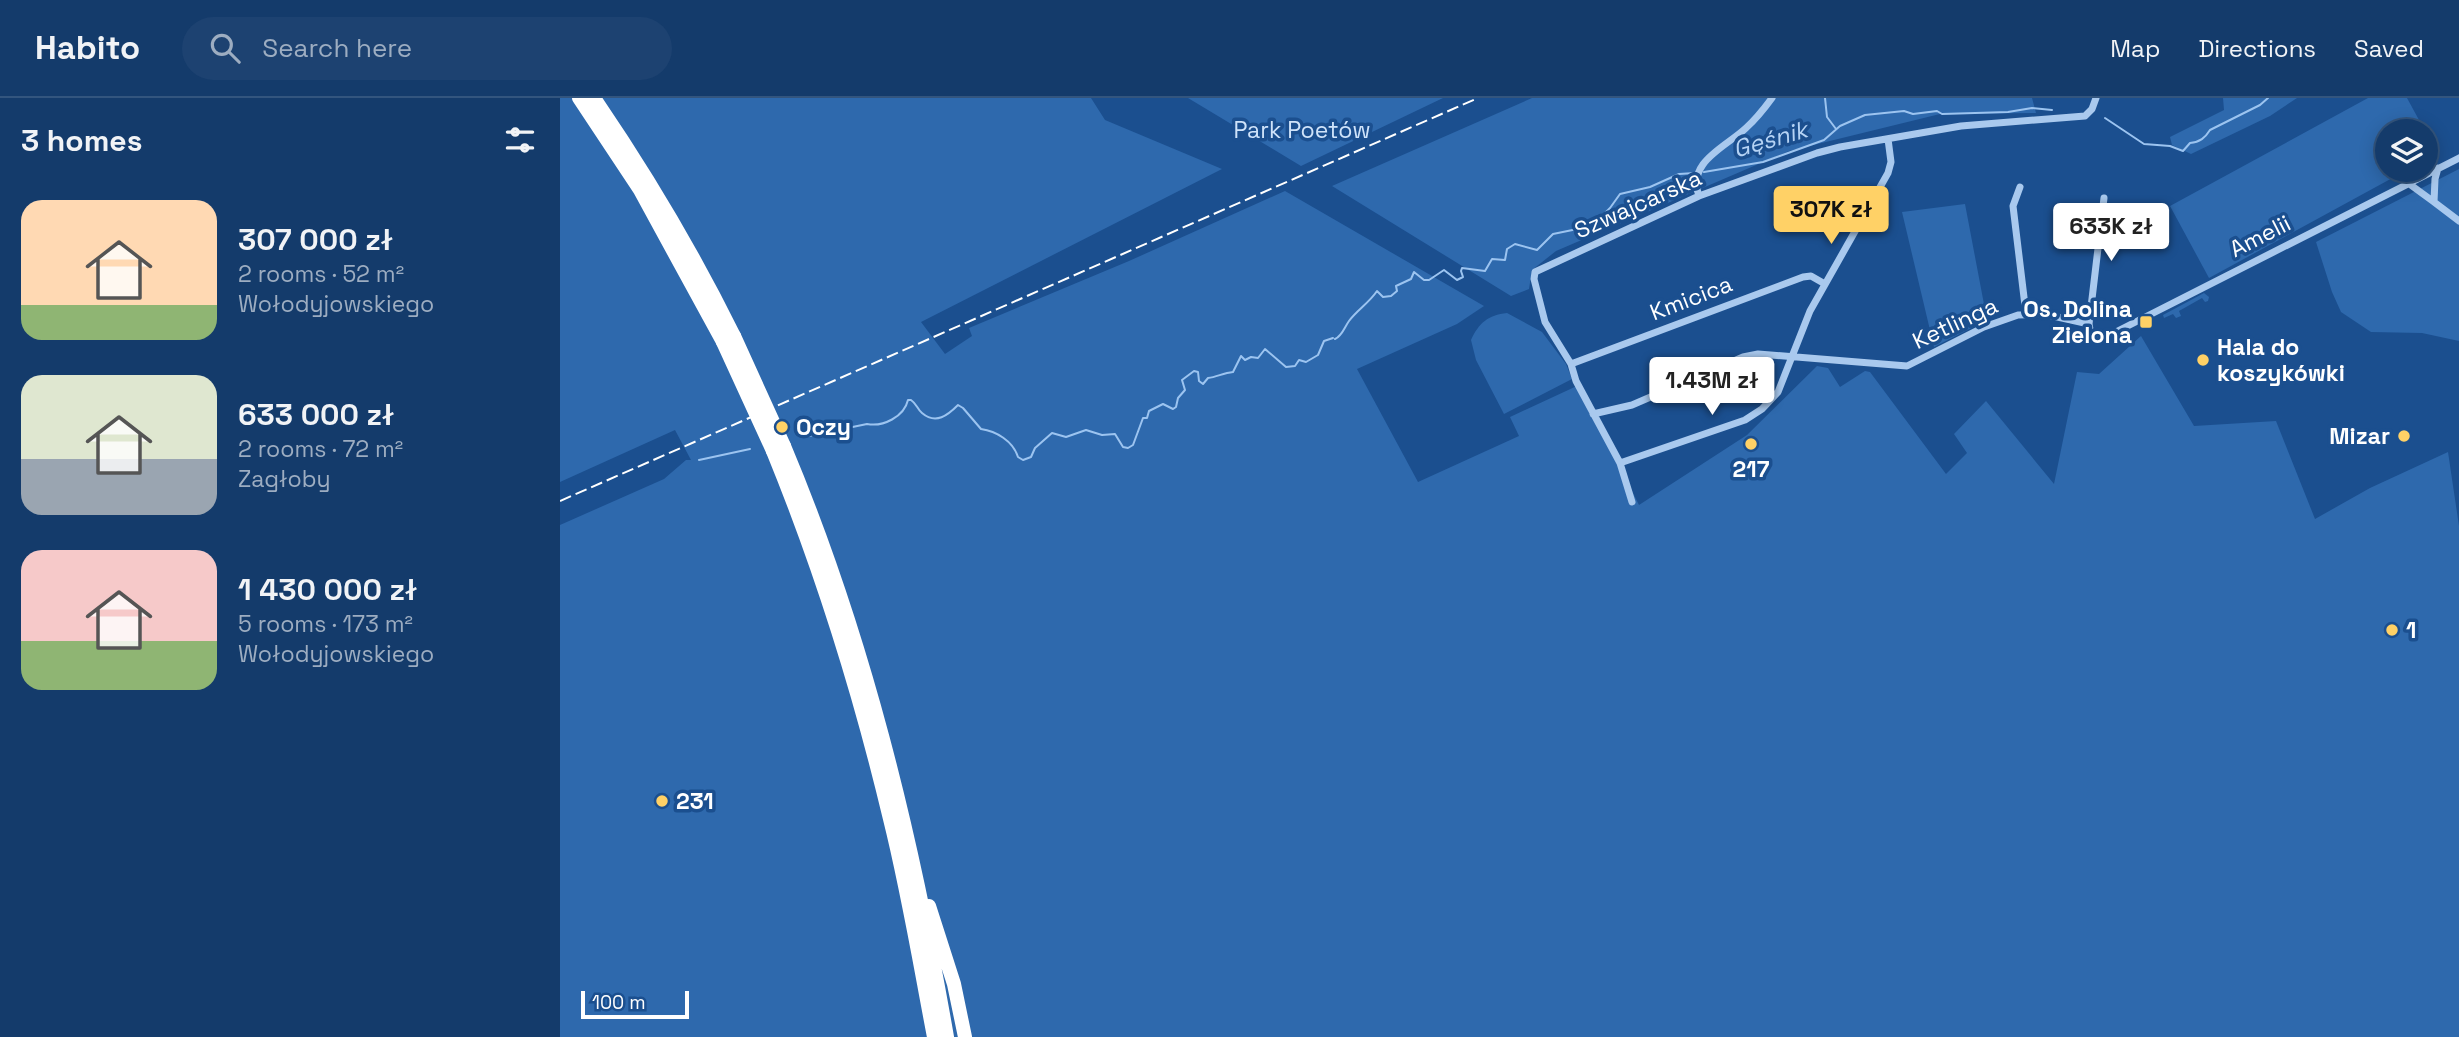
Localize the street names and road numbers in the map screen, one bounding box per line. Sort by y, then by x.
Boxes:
street label: Szwajcarska [1570,163,1706,245]
street label: Amelii [2224,208,2296,264]
street label: Kmicica [1646,269,1736,327]
street label: Ketlinga [1908,290,2002,356]

